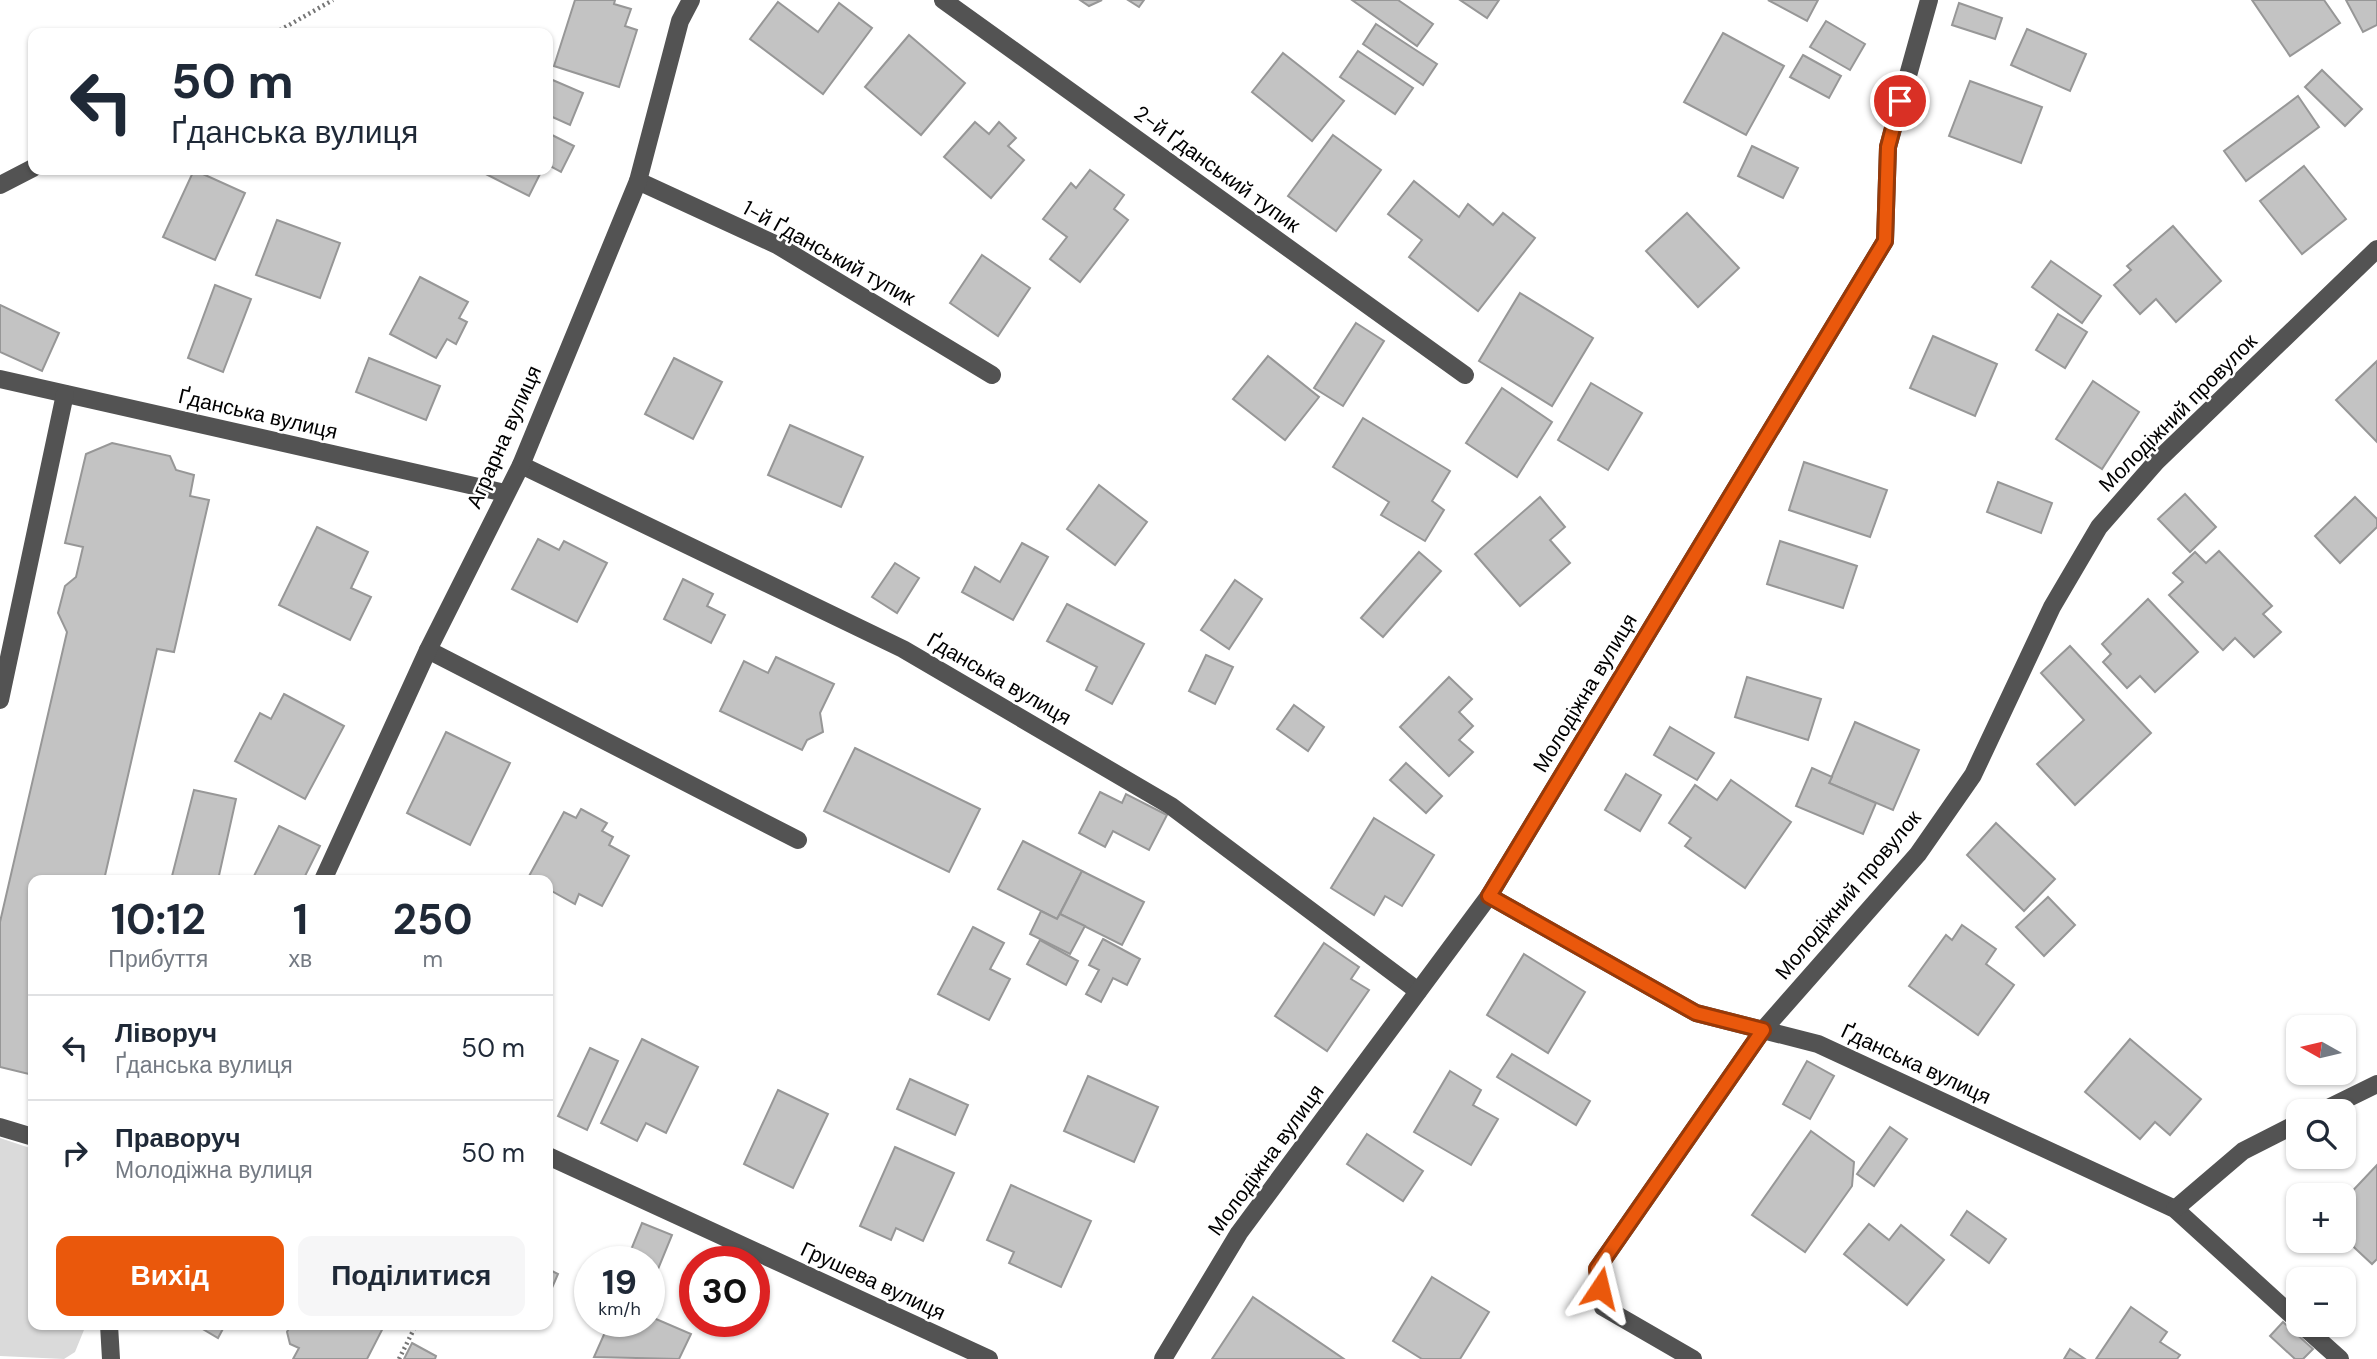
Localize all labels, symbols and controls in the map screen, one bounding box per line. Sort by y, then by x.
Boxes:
text: 50 m [171,49,294,113]
icon: left [56,56,147,147]
pin [1870,71,1930,131]
icon: arrive [1881,82,1919,120]
street label: 2-й Ґданський тупик [1128,99,1306,239]
text: Ґданська вулиця [171,111,418,153]
street label: 1-й Ґданський тупик [738,194,921,313]
street label: Молодіжний провулок [2093,327,2264,498]
street label: Аграрна вулиця [460,361,548,513]
street label: Ґданська вулиця [176,382,340,446]
street label: Молодіжна вулиця [1526,608,1644,778]
street label: Ґданська вулиця [922,626,1076,732]
street label: Молодіжний провулок [1769,804,1928,986]
text: 10:12 [111,892,206,947]
text: 1 [293,892,308,947]
text: 250 [393,892,473,947]
text: Прибуття [108,944,208,974]
text: хв [289,944,312,974]
text: m [422,944,443,974]
north arrow [2286,1015,2356,1085]
map controls [2286,1015,2356,1337]
text: Ліворуч [115,1016,217,1050]
street label: Ґданська вулиця [1837,1017,1995,1111]
icon: left [56,1029,94,1067]
text: 50 m [461,1031,525,1065]
text: Ґданська вулиця [115,1050,293,1080]
street label: Молодіжна вулиця [1202,1079,1330,1241]
button: search [2286,1099,2356,1169]
text: Праворуч [115,1121,241,1155]
icon: right [56,1134,94,1172]
text: 50 m [461,1136,525,1170]
text: Молодіжна вулиця [115,1155,313,1185]
button: + [2286,1183,2356,1253]
street label: Грушева вулиця [796,1235,950,1327]
button: Вихід [56,1236,284,1316]
button: Поділитися [298,1236,525,1316]
speed limit sign: 30 [679,1246,770,1337]
position arrow [1563,1251,1637,1325]
text: 19 [602,1259,637,1305]
button: − [2286,1267,2356,1337]
text: km/h [598,1297,641,1321]

